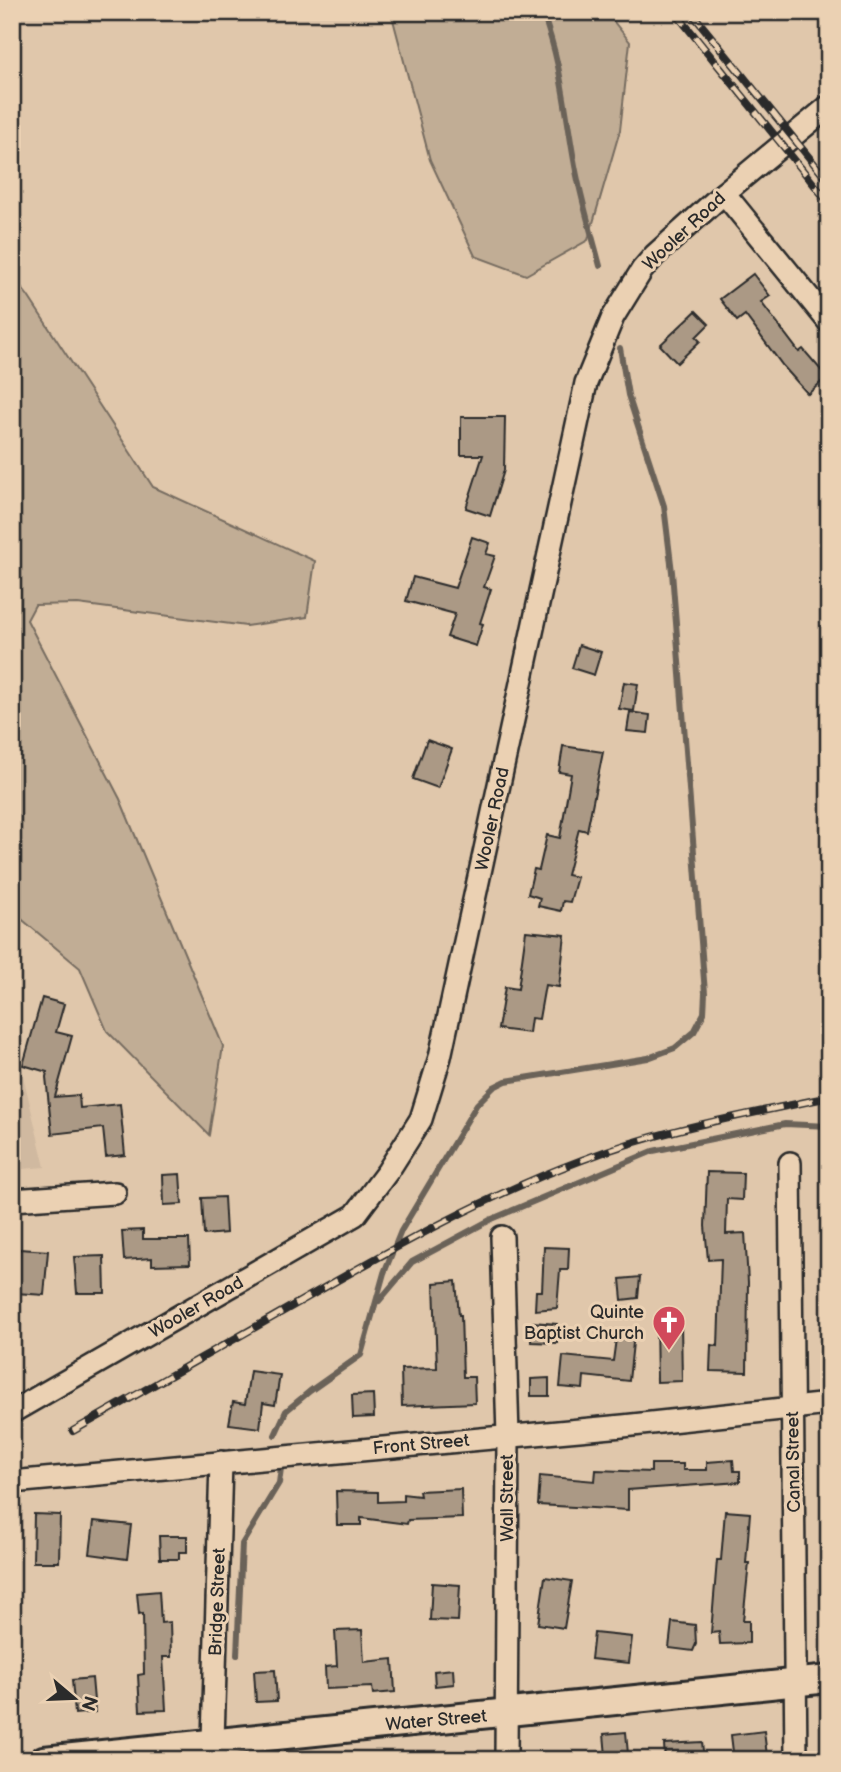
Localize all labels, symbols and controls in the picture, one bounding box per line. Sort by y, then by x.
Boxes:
street label: Wooler Road [639,188,730,275]
street label: Wooler Road [471,765,514,873]
street label: Wooler Road [145,1272,247,1343]
place label: Quinte Baptist Church [524,1302,644,1344]
church icon: Quinte Baptist Church [650,1303,688,1352]
street label: Canal Street [782,1411,805,1513]
street label: Front Street [372,1430,471,1459]
street label: Wall Street [497,1454,518,1542]
street label: Bridge Street [205,1547,230,1657]
north arrow [38,1664,108,1734]
text: N [75,1693,102,1714]
street label: Water Street [384,1706,488,1735]

